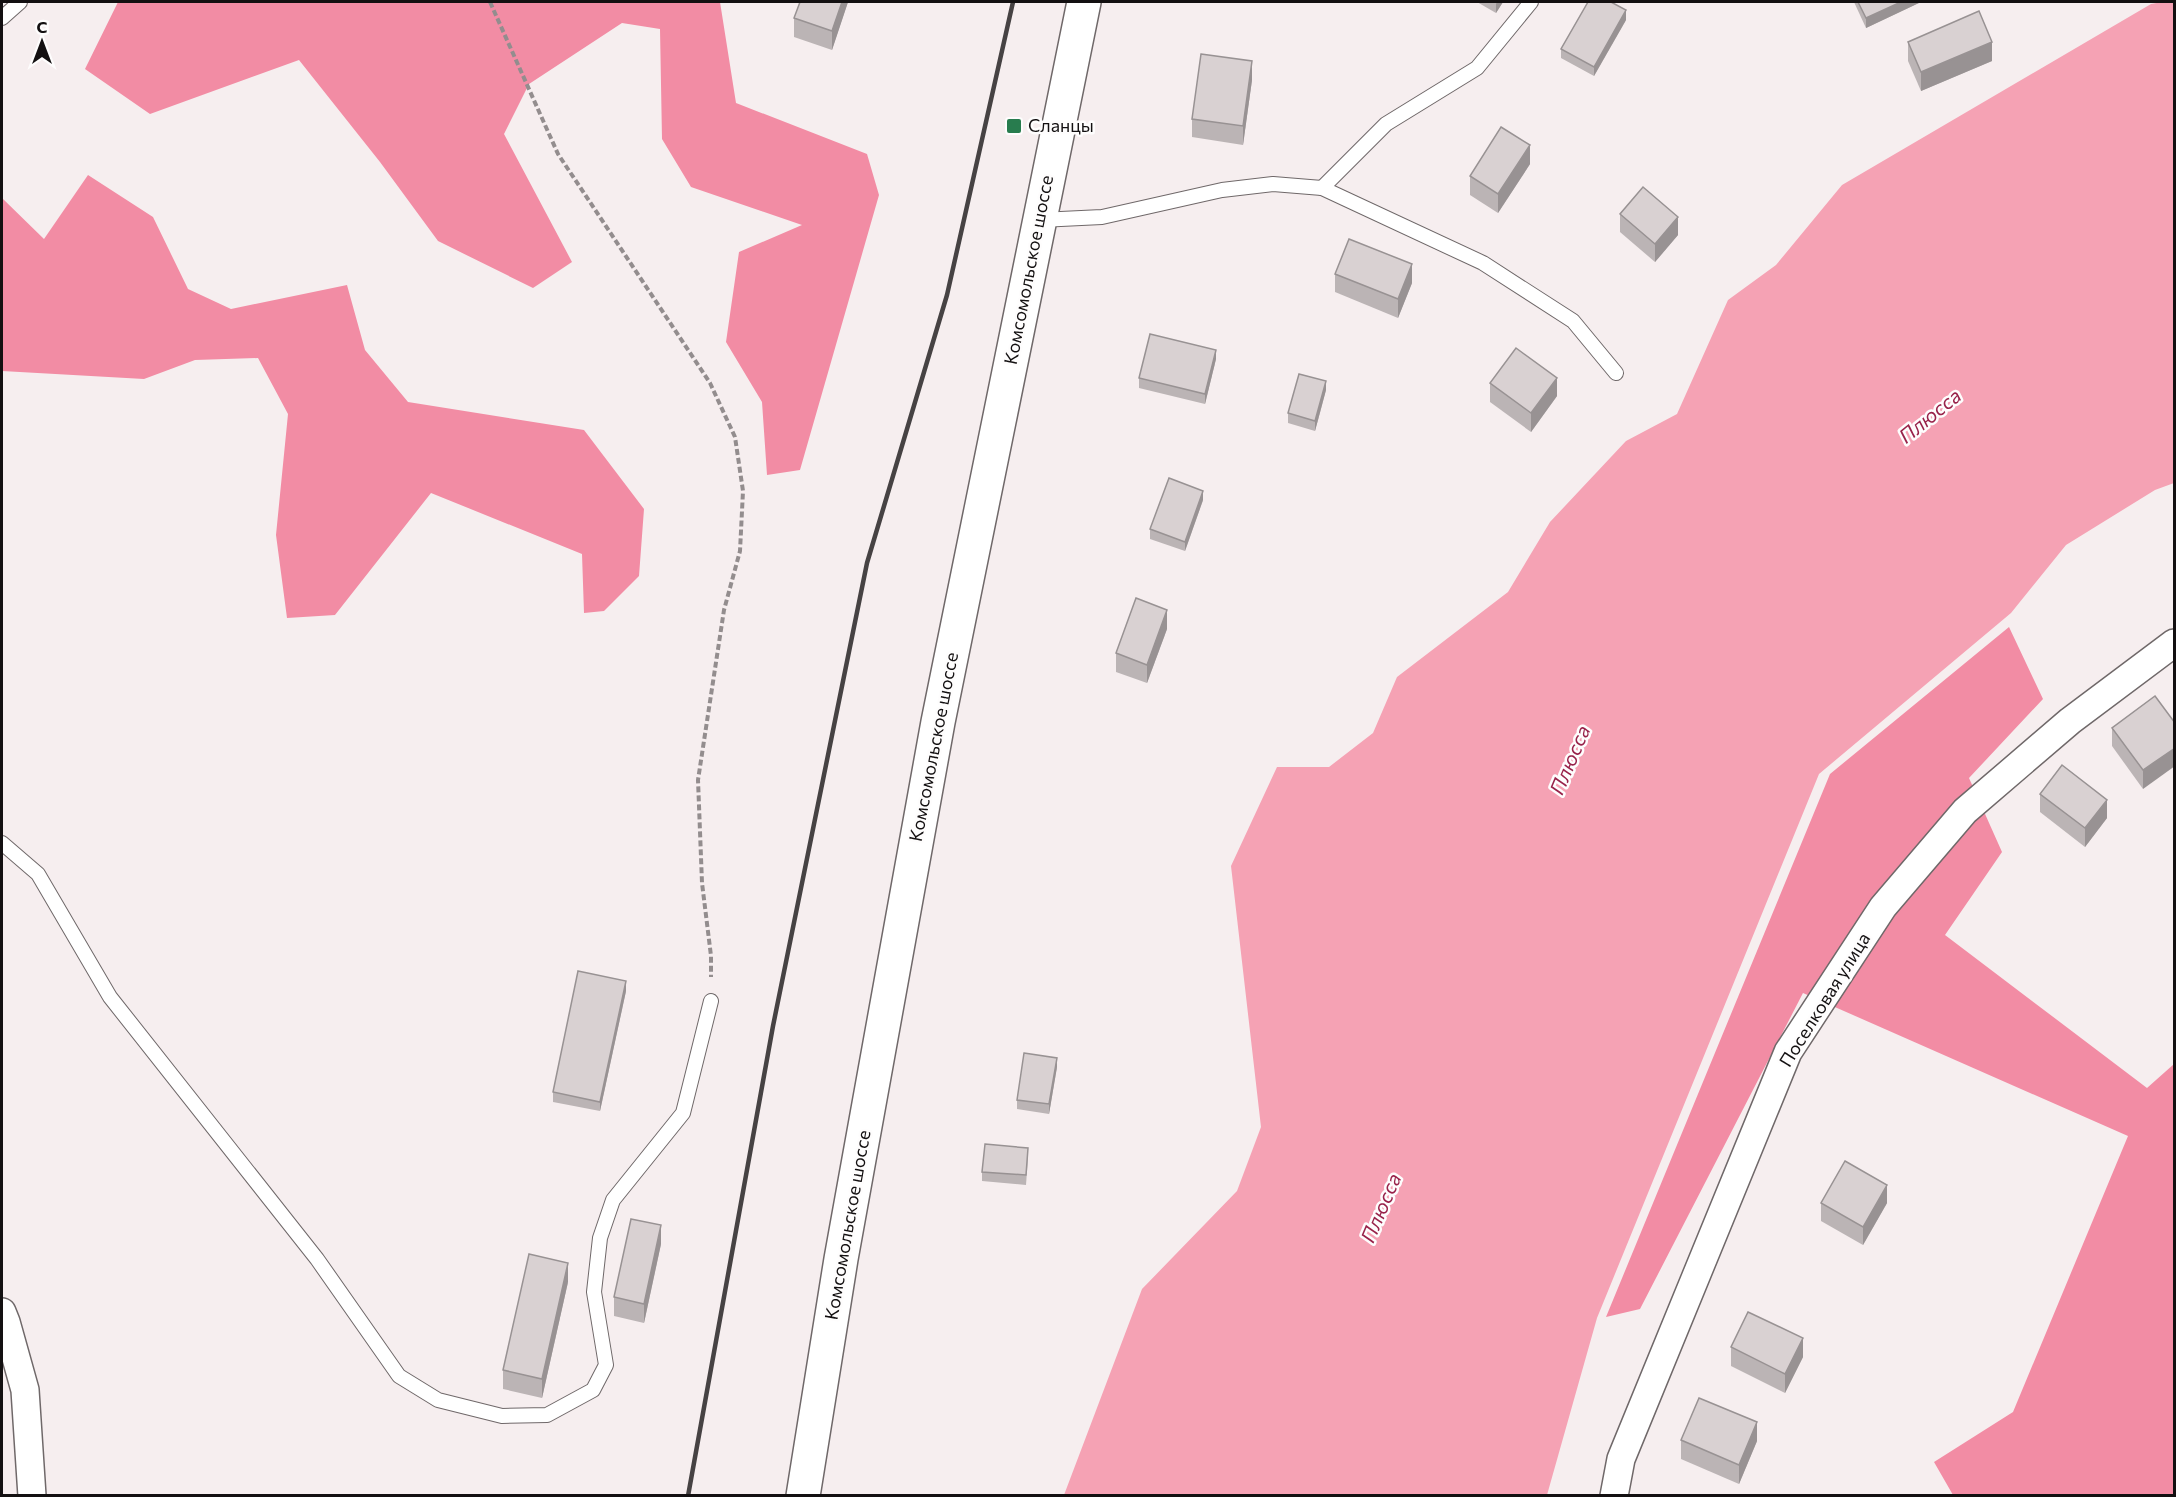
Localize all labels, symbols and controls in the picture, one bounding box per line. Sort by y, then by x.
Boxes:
north arrow [12,12,72,72]
text: С [37,17,48,36]
place label: Сланцы [1028,114,1094,136]
marker: Сланцы [1005,117,1023,135]
street label: Комсомольское шоссе [999,173,1057,366]
water label: Плюсса [1893,383,1965,448]
street label: Комсомольское шоссе [904,650,962,843]
water label: Плюсса [1544,721,1594,798]
street label: Поселковая улица [1774,928,1874,1071]
street label: Комсомольское шоссе [819,1128,875,1321]
water label: Плюсса [1355,1169,1405,1246]

